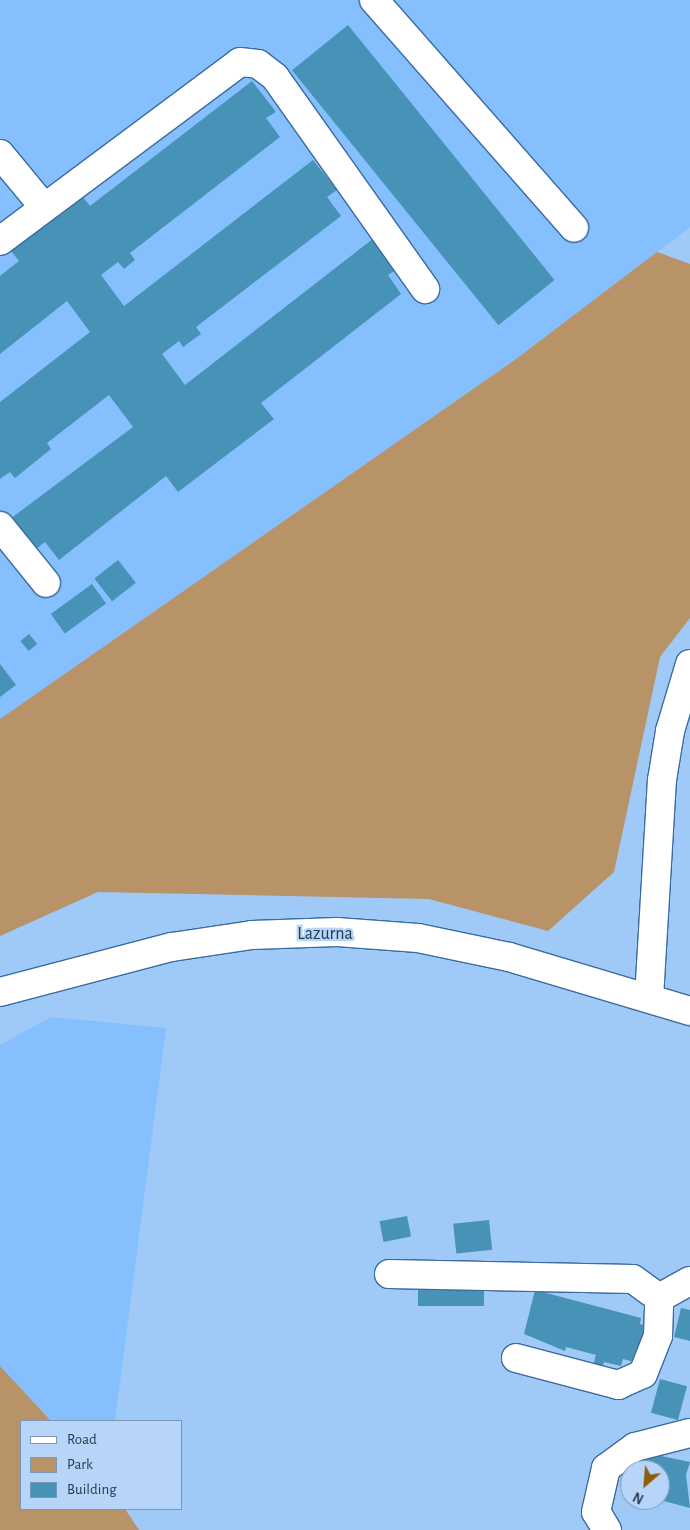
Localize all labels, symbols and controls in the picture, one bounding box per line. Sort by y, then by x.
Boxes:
street label: Lazurna [297,923,353,945]
legend [20,1420,182,1510]
text: Road [67,1432,97,1447]
text: Park [67,1457,93,1472]
north arrow [620,1460,670,1510]
text: Building [67,1482,117,1497]
text: N [631,1489,646,1506]

